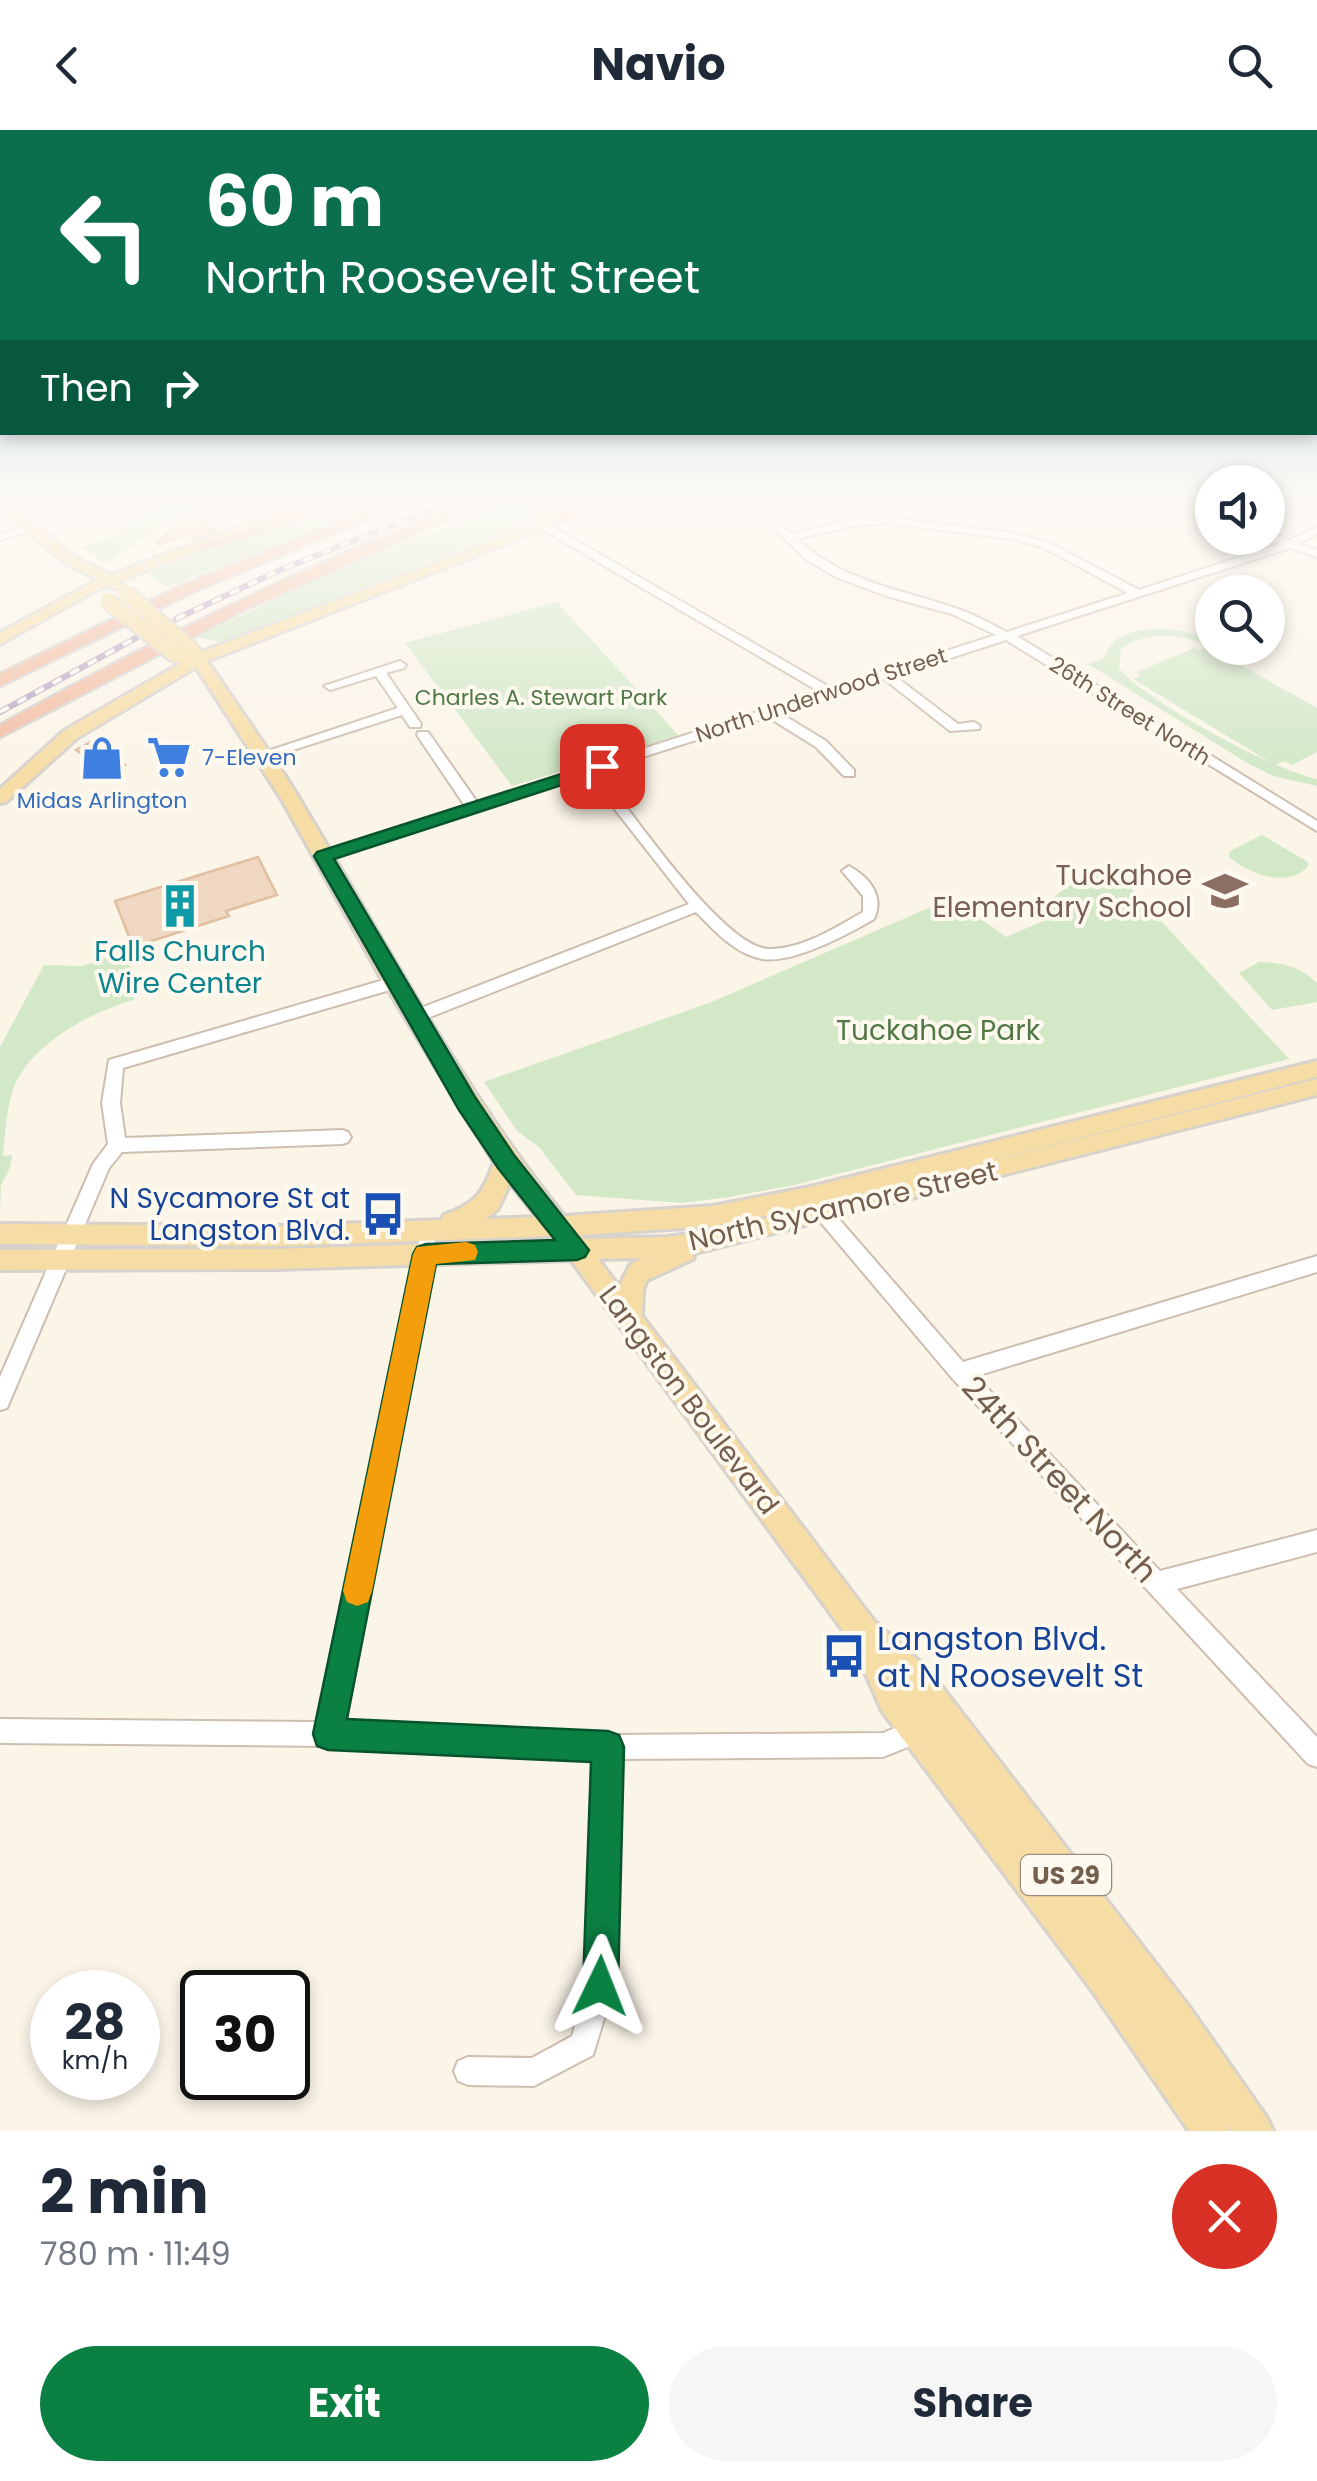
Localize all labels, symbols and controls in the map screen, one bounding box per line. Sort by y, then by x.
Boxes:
text: Navio [591,33,726,96]
icon: back [40,38,95,93]
icon: search [1222,38,1277,93]
text: 60 m [205,152,384,251]
icon: left [40,170,170,300]
text: North Roosevelt Street [205,246,700,309]
icon: right [153,360,208,415]
text: Then [40,361,133,414]
map controls [1195,465,1285,665]
button: sound [1195,465,1285,555]
button: search [1195,575,1285,665]
street label: North Underwood Street [691,640,951,750]
street label: 26th Street North [1043,649,1217,773]
park label: Charles A. Stewart Park [415,682,668,713]
pin [560,724,645,809]
supermarket icon: 7-Eleven [145,733,193,781]
shop icon: Midas Arlington [78,734,126,782]
icon: arrive [575,739,630,794]
place label: 7-Eleven [202,742,297,773]
place label: Midas Arlington [17,785,187,816]
place label: Tuckahoe Elementary School [932,856,1192,927]
school or university icon: Tuckahoe Elementary School [1201,867,1249,915]
building icon: Falls Church Wire Center [156,882,204,930]
place label: Falls Church Wire Center [94,932,266,1003]
park label: Tuckahoe Park [836,1011,1041,1050]
street label: North Sycamore Street [685,1151,1001,1261]
place label: N Sycamore St at Langston Blvd. [109,1179,350,1250]
bus stop icon: N Sycamore St at Langston Blvd. [359,1190,407,1238]
street label: Langston Boulevard [590,1278,788,1522]
street label: 24th Street North [952,1365,1168,1593]
place label: Langston Blvd. at N Roosevelt St [877,1616,1143,1698]
bus stop icon: Langston Blvd. at N Roosevelt St [820,1632,868,1680]
road number: US 29 [1021,1855,1111,1895]
position arrow [548,1934,652,2038]
speed limit sign: 30 [180,1970,310,2100]
text: 28 [65,1987,125,2058]
text: km/h [62,2043,128,2078]
text: 2 min [40,2150,209,2234]
button: close [1172,2164,1277,2269]
text: 780 m · 11:49 [40,2231,231,2276]
button: Exit [40,2346,649,2461]
button: Share [669,2346,1277,2461]

